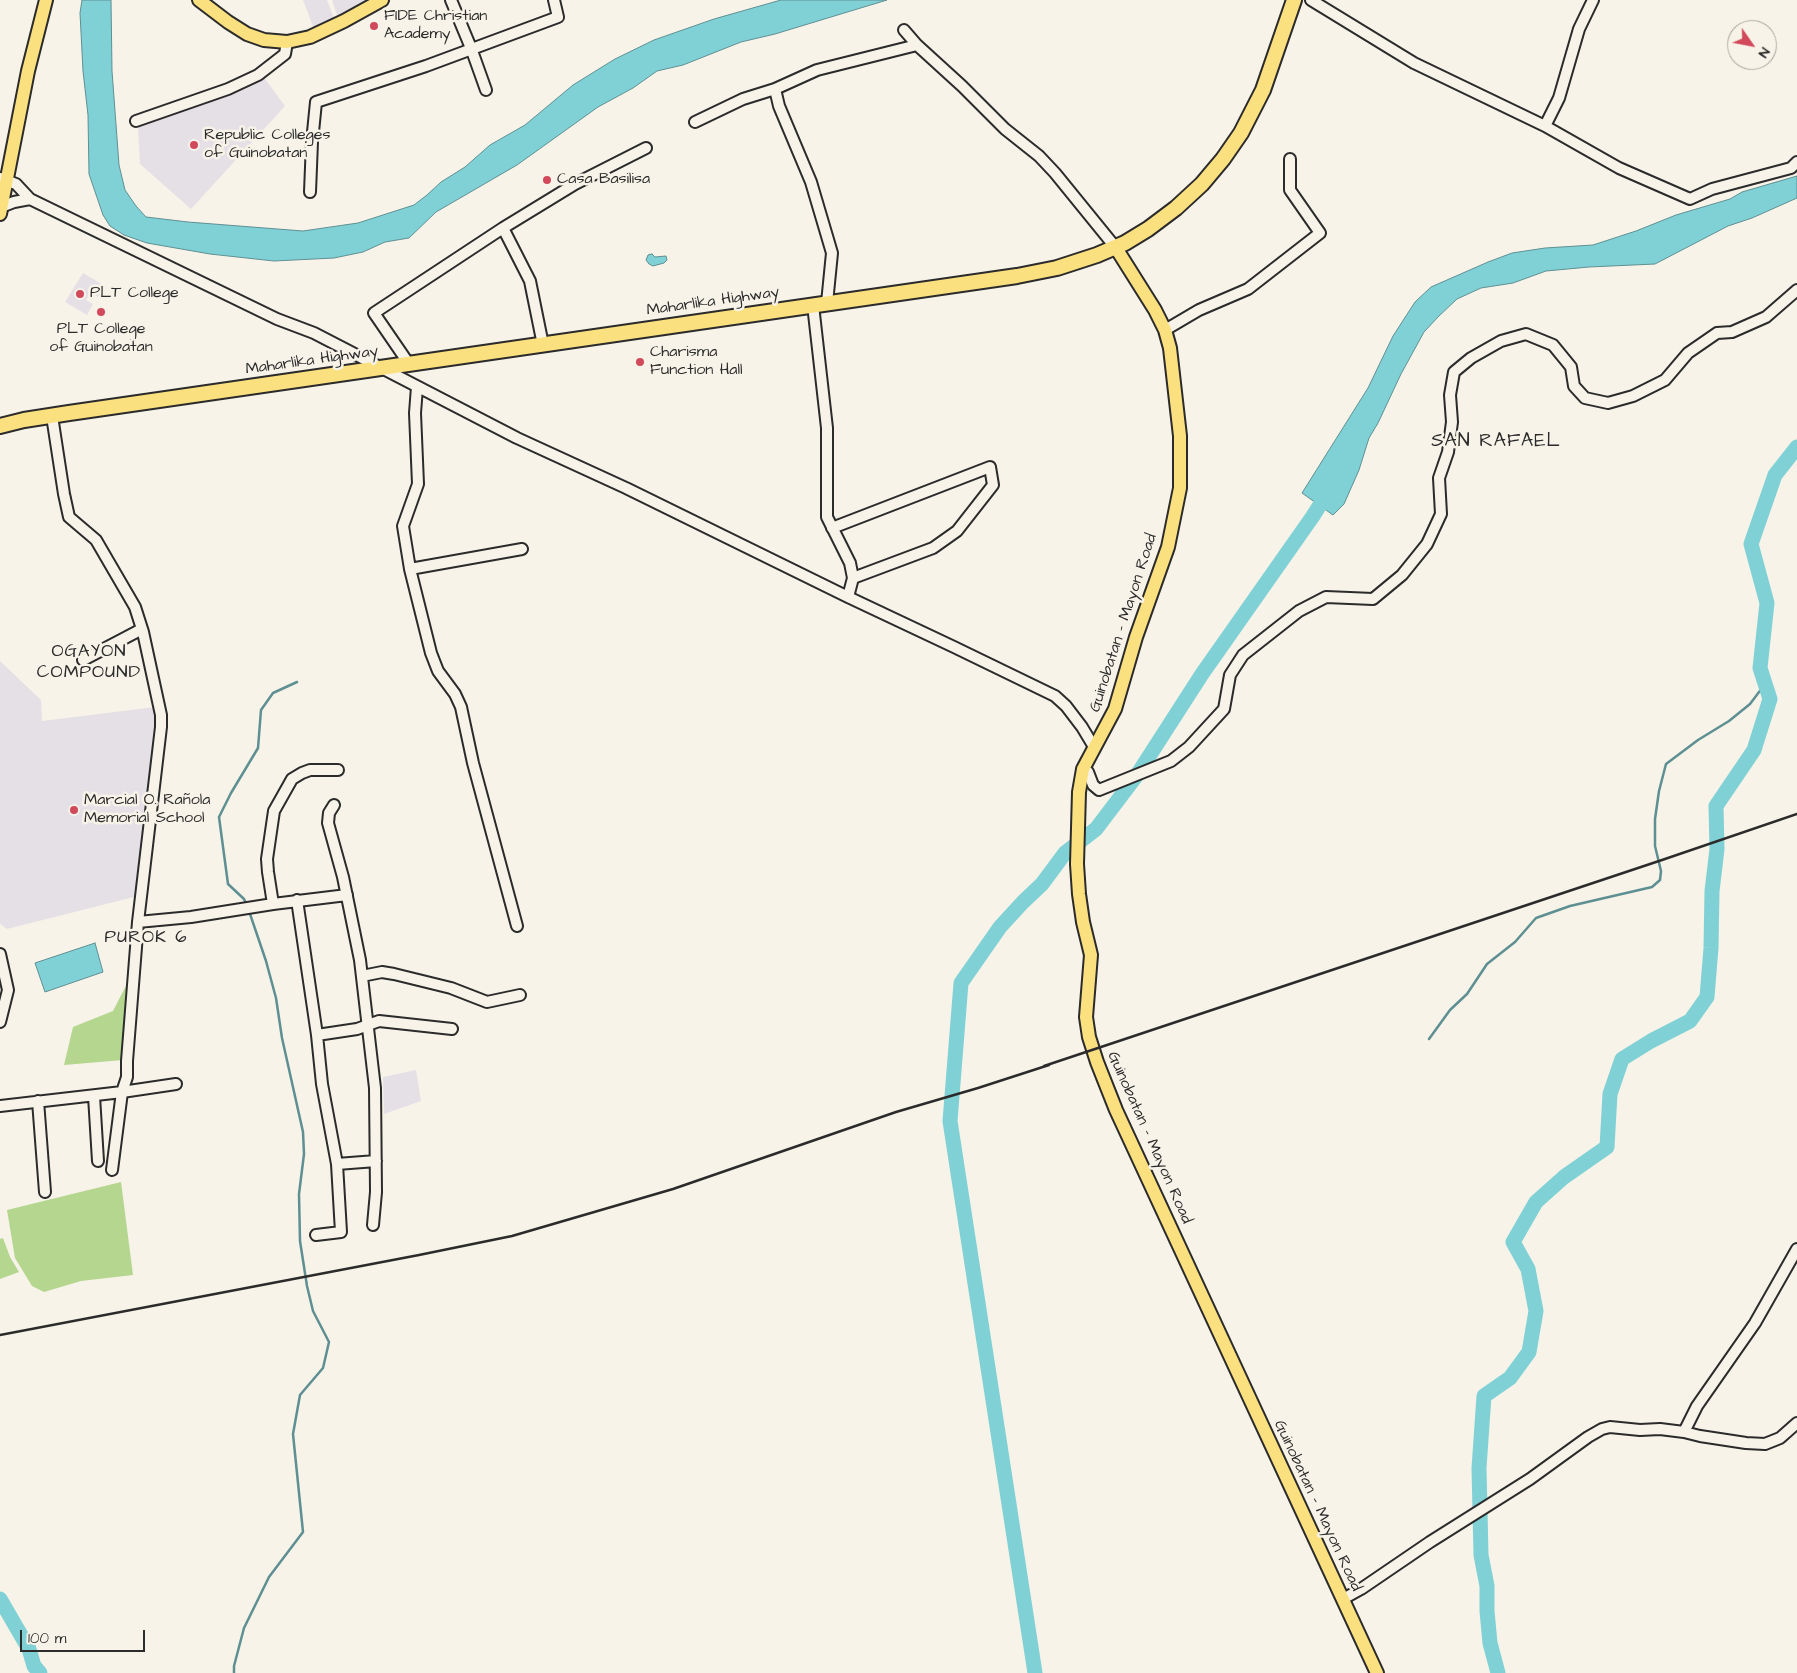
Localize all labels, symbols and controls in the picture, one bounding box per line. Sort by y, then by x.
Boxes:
place label: FIDE Christian Academy [384,7,487,45]
marker: FIDE Christian Academy [368,20,380,32]
north arrow [1727,20,1777,70]
text: N [1753,43,1775,62]
place label: Republic Colleges of Guinobatan [204,126,330,164]
marker: Republic Colleges of Guinobatan [188,139,200,151]
place label: Casa Basilisa [557,170,650,190]
marker: Casa Basilisa [541,174,553,186]
street label: Maharlika Highway [645,283,781,321]
place label: PLT College [90,284,179,304]
marker: PLT College [74,288,86,300]
marker: PLT College of Guinobatan [95,306,107,318]
place label: PLT College of Guinobatan [49,320,153,358]
street label: Maharlika Highway [244,342,380,380]
place label: Charisma Function Hall [650,343,742,381]
marker: Charisma Function Hall [634,356,646,368]
district label: SAN RAFAEL [1430,431,1562,453]
street label: Guinobatan - Mayon Road [1086,531,1162,715]
district label: OGAYON COMPOUND [36,641,142,684]
place label: Marcial O. Rañola Memorial School [84,791,210,829]
marker: Marcial O. Rañola Memorial School [68,804,80,816]
district label: PUROK 6 [104,927,188,949]
street label: Guinobatan - Mayon Road [1102,1049,1196,1227]
street label: Guinobatan - Mayon Road [1269,1417,1365,1595]
scale bar [22,1620,148,1652]
text: 100 m [28,1628,67,1649]

